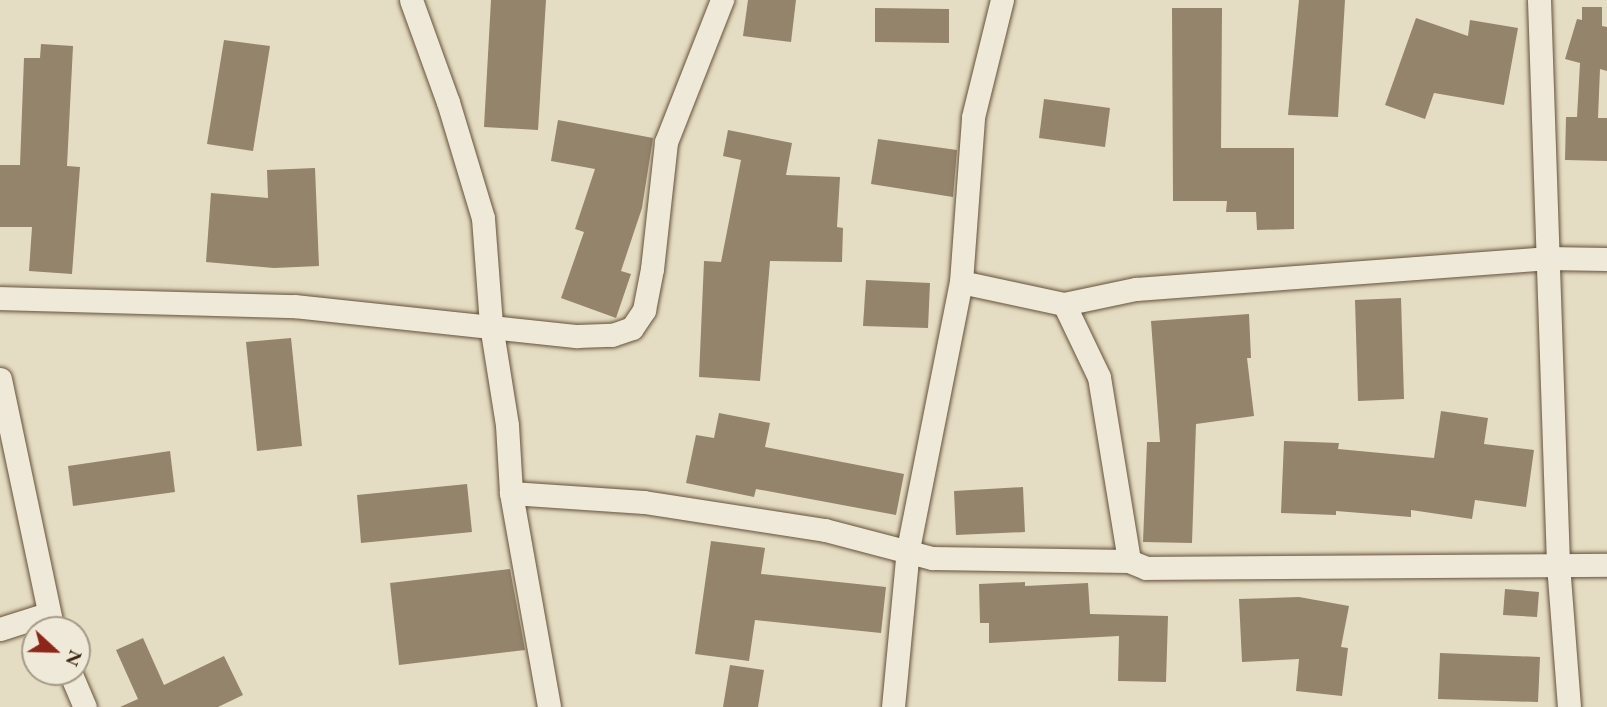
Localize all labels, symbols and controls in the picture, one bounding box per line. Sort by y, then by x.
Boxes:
north arrow [21,616,91,686]
text: N [60,646,89,670]

